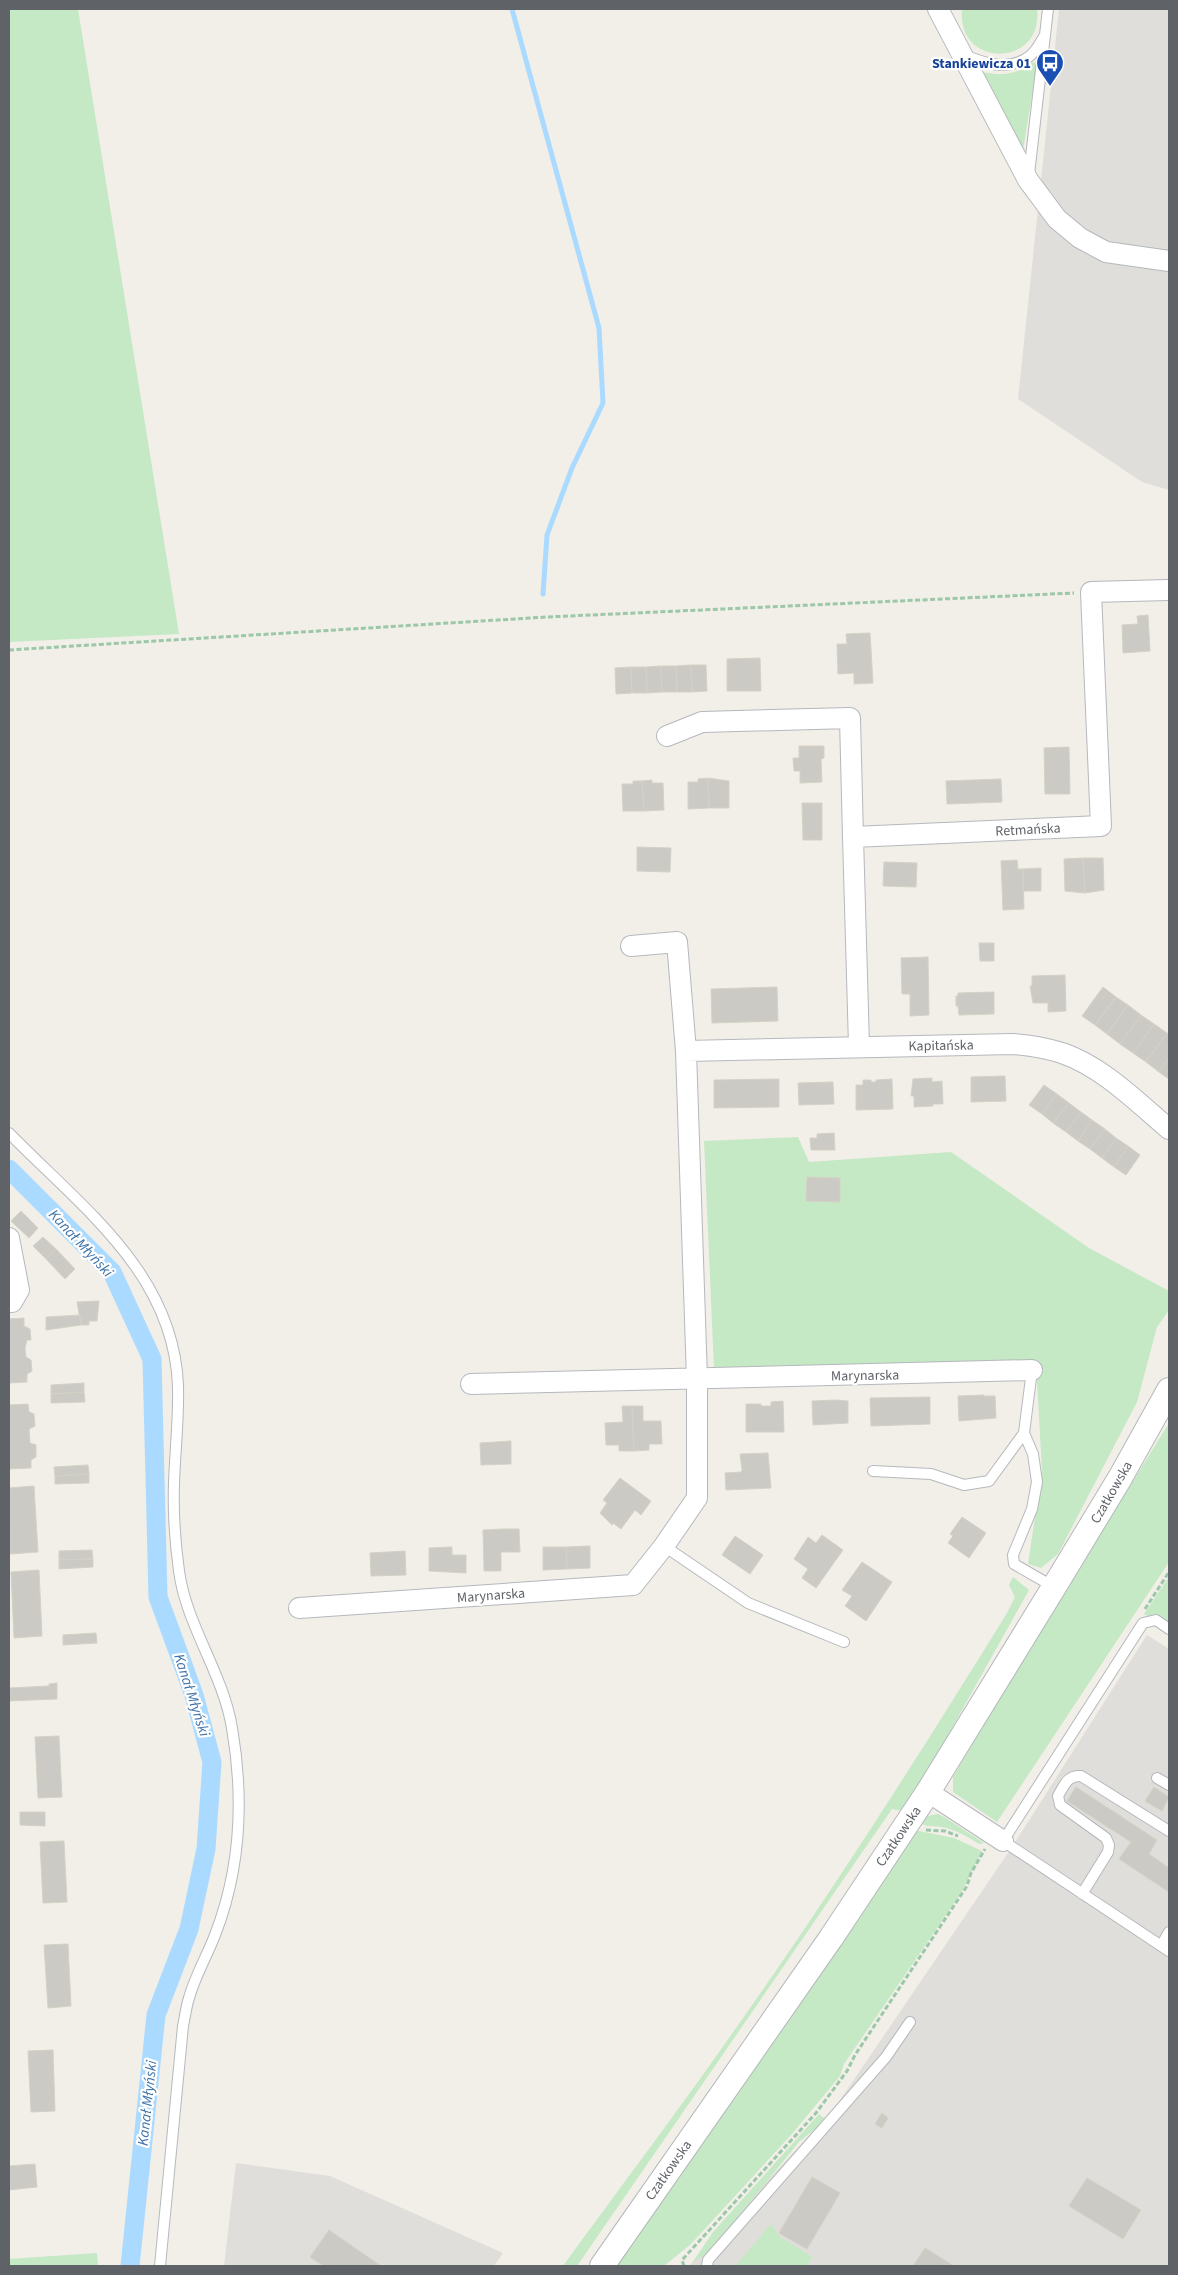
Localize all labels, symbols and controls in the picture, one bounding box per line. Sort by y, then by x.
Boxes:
bus stop icon: Stankiewicza 01 [1035,48,1065,87]
place label: Stankiewicza 01 [932,54,1031,74]
street label: Retmańska [995,818,1061,842]
street label: Kapitańska [908,1035,974,1057]
water label: Kanał Młyński [44,1205,118,1282]
street label: Marynarska [831,1365,899,1387]
street label: Czatkowska [1086,1458,1138,1527]
street label: Marynarska [456,1584,526,1608]
water label: Kanał Młyński [168,1651,215,1740]
street label: Czatkowska [871,1802,926,1871]
water label: Kanał Młyński [133,2059,162,2147]
street label: Czatkowska [641,2136,697,2205]

